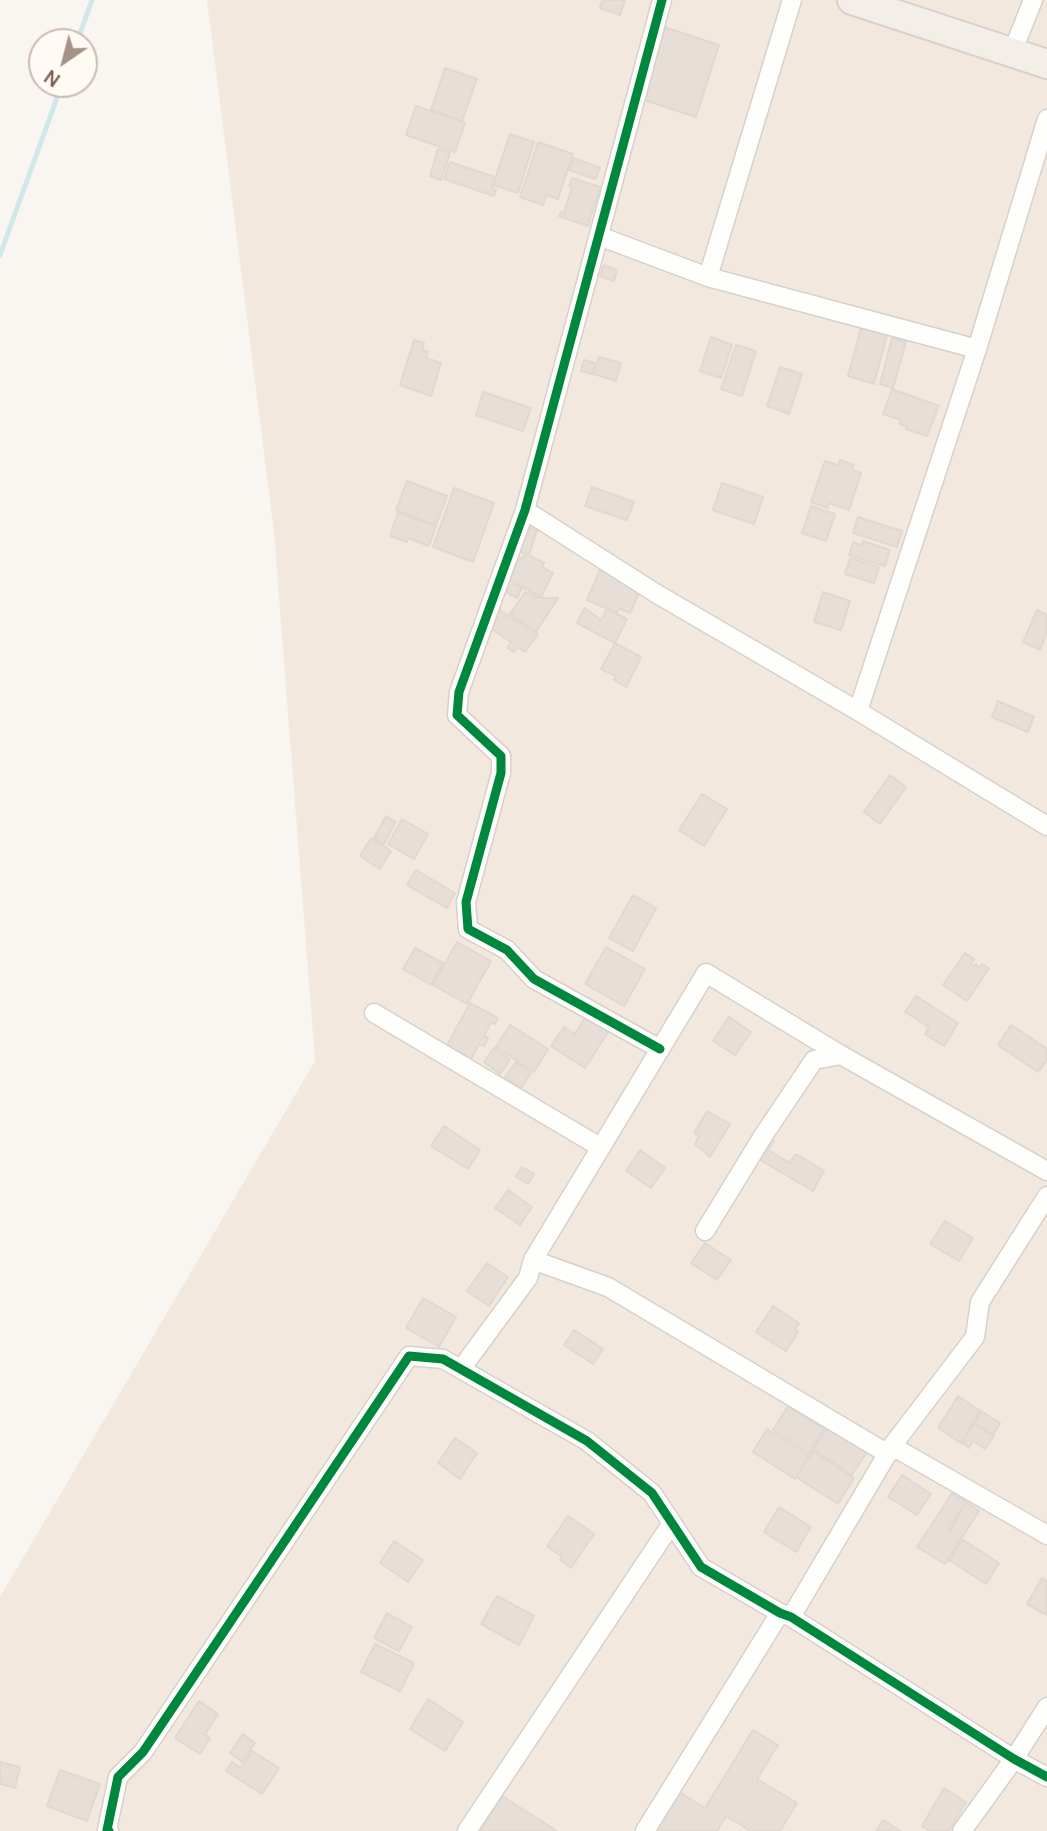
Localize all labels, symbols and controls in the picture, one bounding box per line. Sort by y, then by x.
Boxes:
north arrow [28,28,98,98]
text: N [39,64,65,93]

